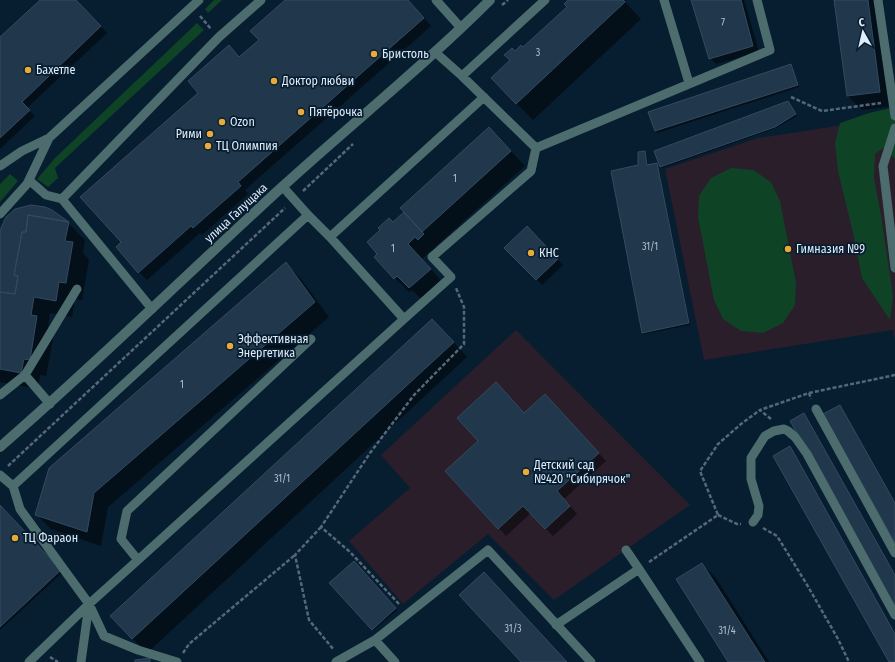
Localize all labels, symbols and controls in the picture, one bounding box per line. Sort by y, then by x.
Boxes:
north arrow [843,12,883,52]
text: С [858,16,866,29]
house number: 7 [721,17,725,29]
place label: Бристоль [382,47,429,61]
house number: 3 [536,47,541,59]
marker: Бристоль [369,49,379,59]
place label: Бахетле [36,63,75,77]
marker: Бахетле [23,65,33,75]
place label: Доктор любви [281,74,354,88]
marker: Доктор любви [269,76,279,86]
place label: Пятёрочка [309,105,363,119]
marker: Пятёрочка [296,107,306,117]
place label: Ozon [230,115,255,129]
marker: Ozon [217,117,227,127]
place label: Рими [176,127,202,141]
marker: Рими [205,129,215,139]
place label: ТЦ Олимпия [216,139,278,153]
marker: ТЦ Олимпия [203,141,213,151]
house number: 1 [453,173,457,185]
street label: улица Галущака [202,180,270,246]
house number: 31/1 [642,241,658,253]
place label: Гимназия №9 [796,242,865,256]
house number: 1 [391,243,395,255]
marker: Гимназия №9 [783,244,793,254]
place label: КНС [539,246,559,260]
marker: КНС [526,248,536,258]
place label: Эффективная Энергетика [238,332,309,360]
marker: Эффективная Энергетика [225,341,235,351]
house number: 1 [180,379,184,391]
place label: Детский сад №420 "Сибирячок" [533,458,630,486]
marker: Детский сад №420 "Сибирячок" [521,467,531,477]
house number: 31/1 [274,473,290,485]
place label: ТЦ Фараон [23,531,78,545]
marker: ТЦ Фараон [10,533,20,543]
house number: 31/3 [504,623,522,635]
house number: 31/4 [718,625,736,637]

